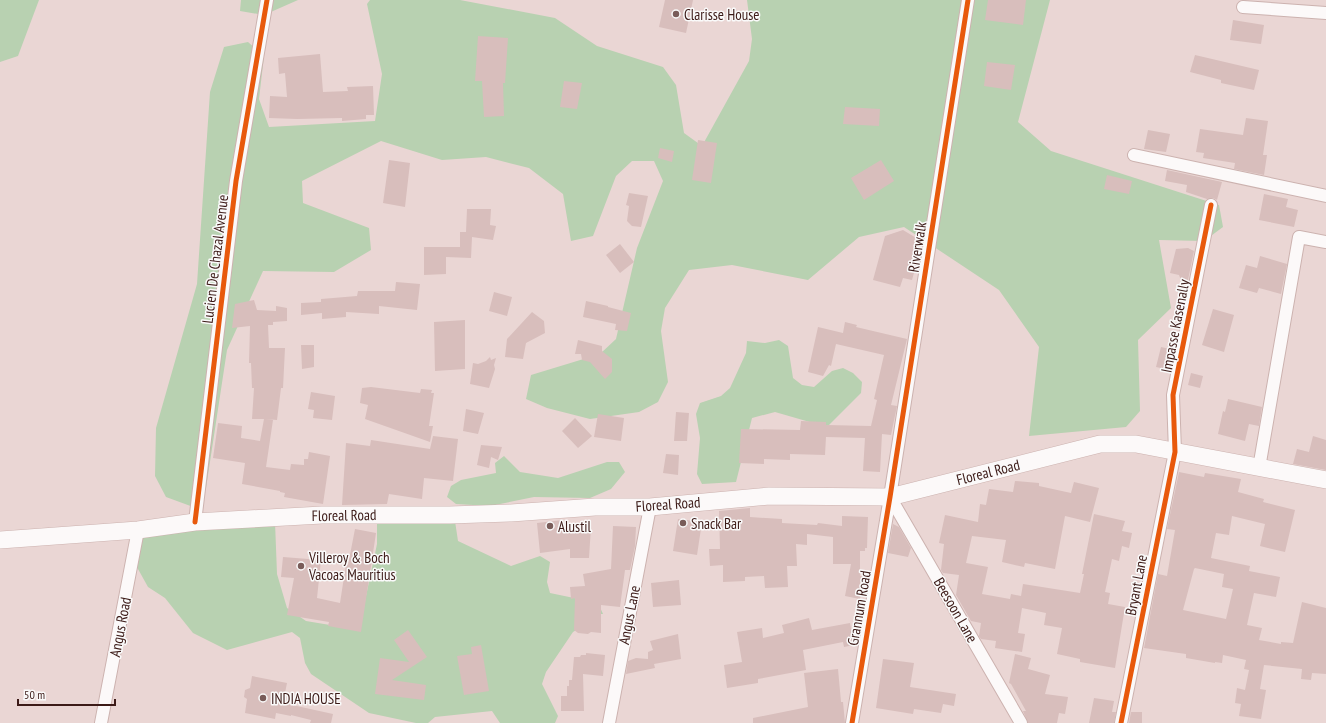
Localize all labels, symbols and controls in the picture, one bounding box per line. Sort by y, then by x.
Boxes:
place label: Clarisse House [684,5,760,24]
marker: Clarisse House [671,9,681,19]
street label: Lucien De Chazal Avenue [198,194,232,324]
street label: Riverwalk [904,220,930,274]
street label: Impasse Kasenally [1157,277,1193,374]
street label: Floreal Road [954,455,1022,489]
street label: Floreal Road [635,492,701,516]
street label: Floreal Road [311,505,377,525]
place label: Snack Bar [691,514,742,533]
place label: Alustil [558,517,592,536]
marker: Snack Bar [678,518,688,528]
marker: Alustil [545,521,555,531]
place label: Villeroy & Boch Vacoas Mauritius [308,548,396,584]
street label: Bryant Lane [1121,553,1151,617]
marker: Villeroy & Boch Vacoas Mauritius [296,561,306,571]
street label: Grannum Road [843,569,875,647]
street label: Beesoon Lane [930,574,982,646]
street label: Angus Lane [614,584,644,646]
street label: Angus Road [105,595,135,659]
scale bar [18,681,115,707]
text: 50 m [24,687,45,702]
place label: INDIA HOUSE [271,689,341,708]
marker: INDIA HOUSE [258,693,268,703]

